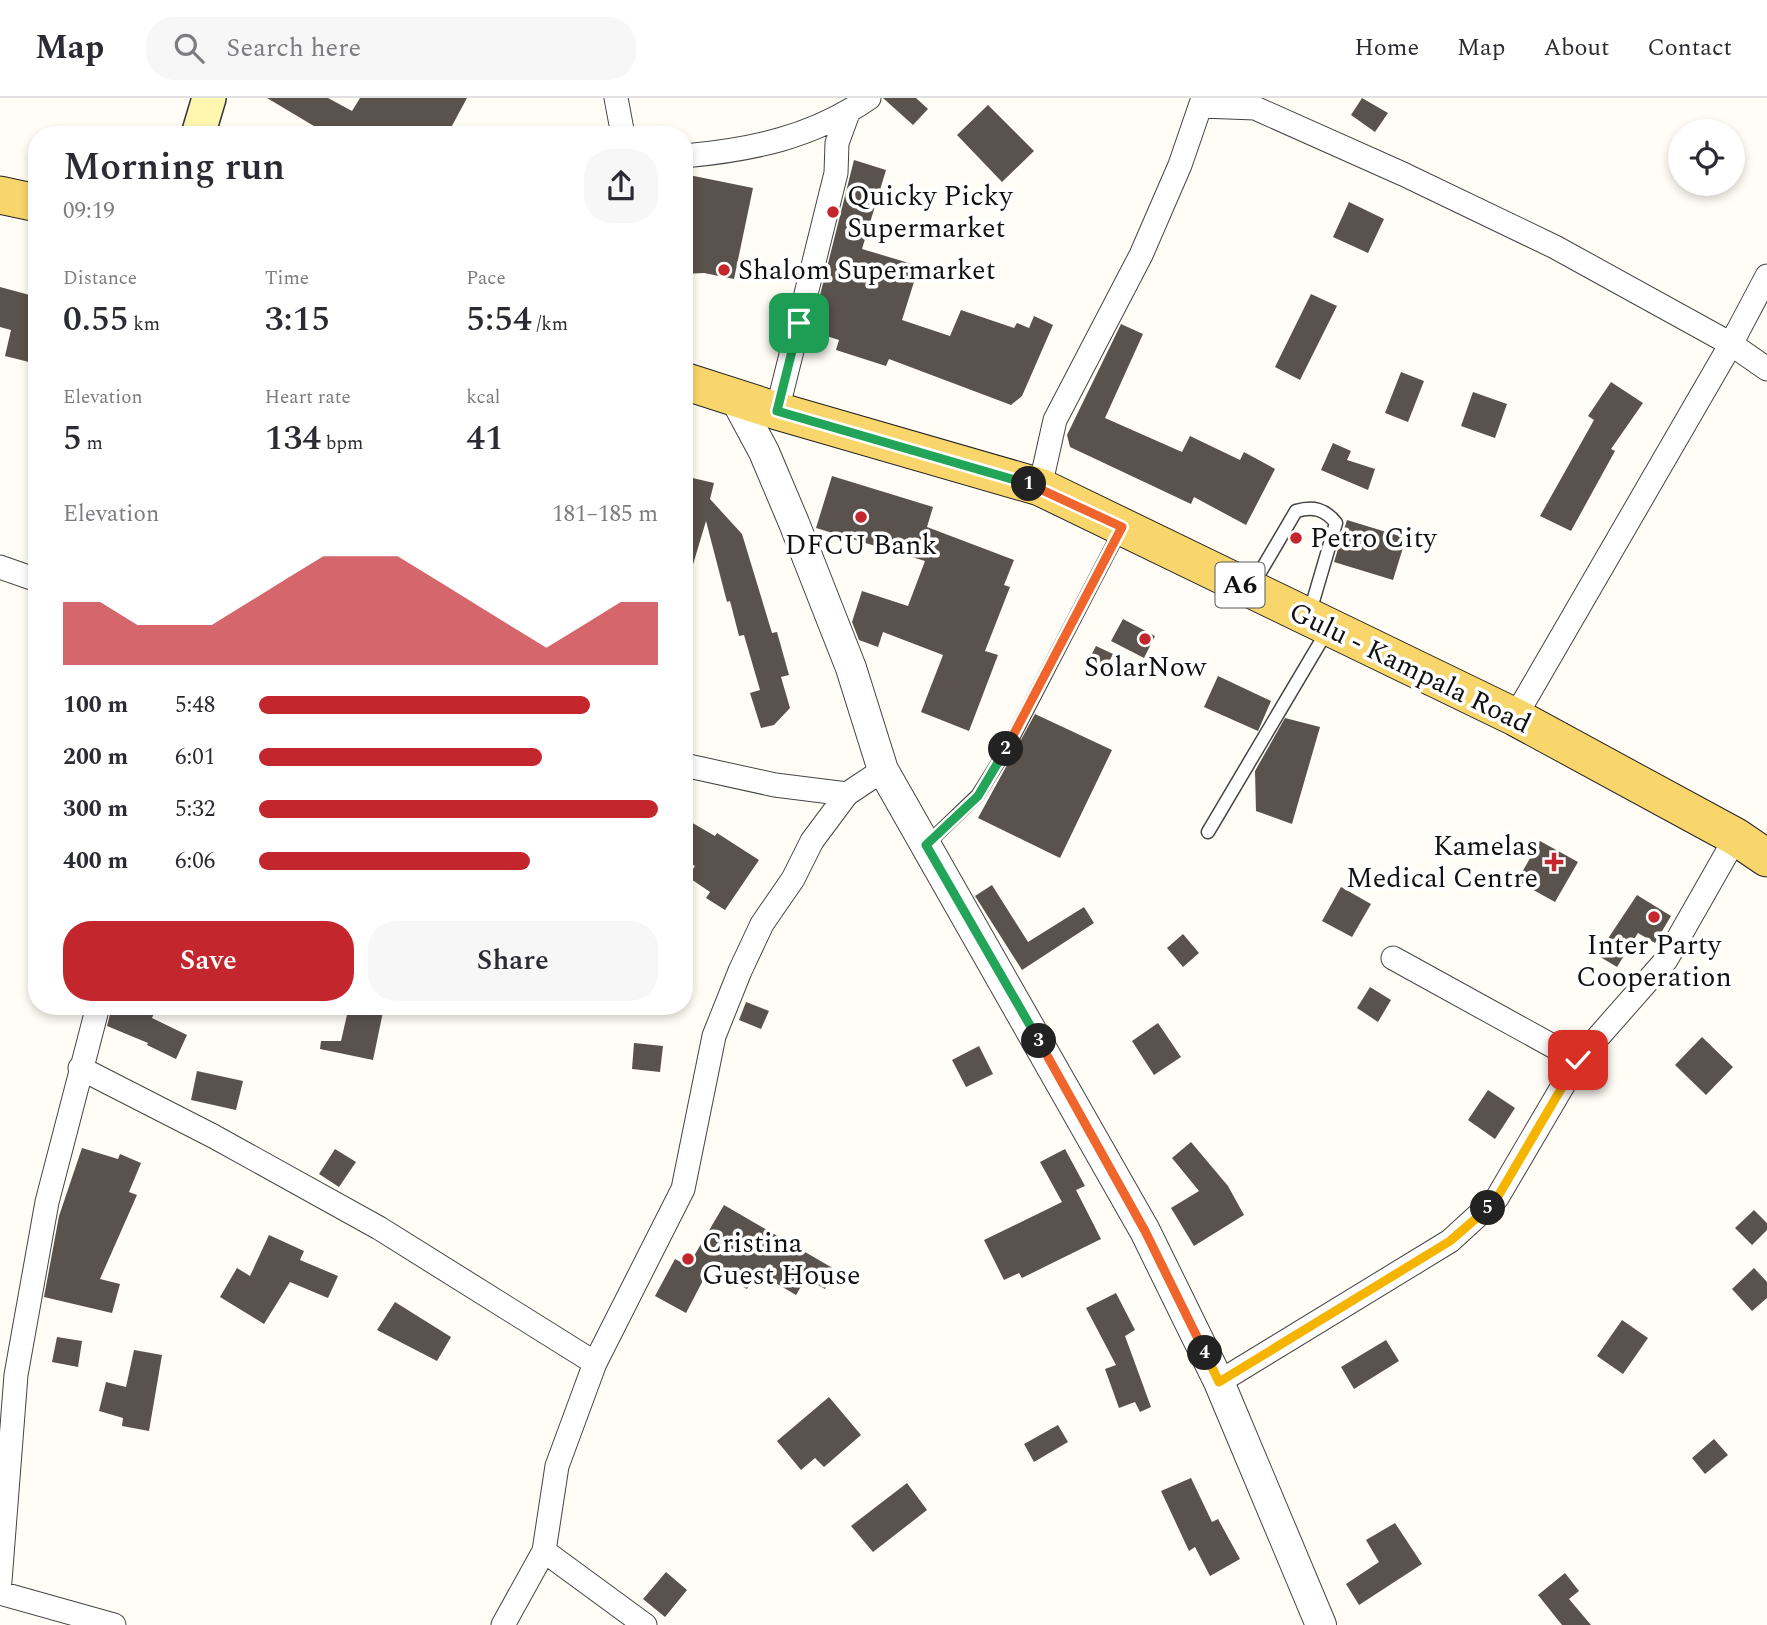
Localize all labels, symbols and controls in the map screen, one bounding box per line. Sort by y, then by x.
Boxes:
search box [146,17,636,80]
text: Map [35,23,104,73]
text: Search here [226,28,361,68]
icon: search [170,29,208,67]
text: Home [1354,30,1419,66]
text: Map [1457,30,1505,66]
text: About [1543,30,1609,66]
text: Contact [1647,30,1732,66]
map controls [1668,119,1745,196]
button: locate [1668,119,1745,196]
text: Morning run [63,139,285,197]
button: share [584,149,658,223]
place label: Quicky Picky Supermarket [847,175,1014,250]
text: 09:19 [63,194,115,229]
marker: Quicky Picky Supermarket [825,204,841,220]
place label: Shalom Supermarket [738,249,996,292]
marker: Shalom Supermarket [716,262,732,278]
text: Distance [63,264,137,293]
text: Time [265,264,309,293]
text: Pace [466,264,506,293]
text: 0.55 [63,293,128,346]
text: 3:15 [265,293,330,346]
text: 5:54 [466,293,532,346]
pin [769,293,829,353]
icon: arrive [780,304,818,342]
text: km [128,310,160,339]
text: /km [532,310,568,339]
text: Elevation [63,383,143,412]
text: Heart rate [265,383,351,412]
text: kcal [466,383,500,412]
text: 5 [63,412,82,465]
text: 134 [265,412,321,465]
text: 41 [466,412,504,465]
text: m [82,429,103,458]
text: bpm [321,429,363,458]
pin: 1 [1012,466,1046,502]
text: 1 [1023,469,1034,498]
text: Elevation [63,497,159,532]
text: 181–185 m [552,497,658,532]
marker: DFCU Bank [853,509,869,525]
place label: Petro City [1310,517,1438,560]
place label: DFCU Bank [785,524,937,567]
marker: Petro City [1288,530,1304,546]
road number: A6 [1216,562,1264,607]
street label: Gulu - Kampala Road [1282,591,1538,745]
marker: SolarNow [1137,631,1153,647]
place label: SolarNow [1084,646,1207,689]
text: 100 m [63,688,128,723]
text: 5:48 [175,688,215,723]
pin: 2 [988,732,1024,766]
text: 2 [1000,734,1011,763]
text: 200 m [63,740,128,775]
text: 6:01 [175,740,215,775]
text: 300 m [63,792,128,827]
text: 5:32 [175,792,215,827]
place label: Kamelas Medical Centre [1346,825,1538,900]
text: 400 m [63,844,128,879]
text: 6:06 [175,844,215,879]
marker: Kamelas Medical Centre [1544,852,1564,872]
marker: Inter Party Cooperation [1646,909,1662,925]
button: Save [63,921,354,1001]
button: Share [368,921,658,1001]
place label: Inter Party Cooperation [1576,924,1732,999]
pin: 3 [1021,1024,1056,1058]
text: 3 [1033,1026,1044,1055]
pin [1548,1030,1608,1090]
icon: check [1559,1041,1597,1079]
pin: 5 [1470,1190,1506,1226]
text: 5 [1482,1193,1493,1222]
place label: Cristina Guest House [702,1222,861,1297]
marker: Cristina Guest House [680,1251,696,1267]
pin: 4 [1188,1336,1222,1370]
text: 4 [1199,1338,1210,1367]

